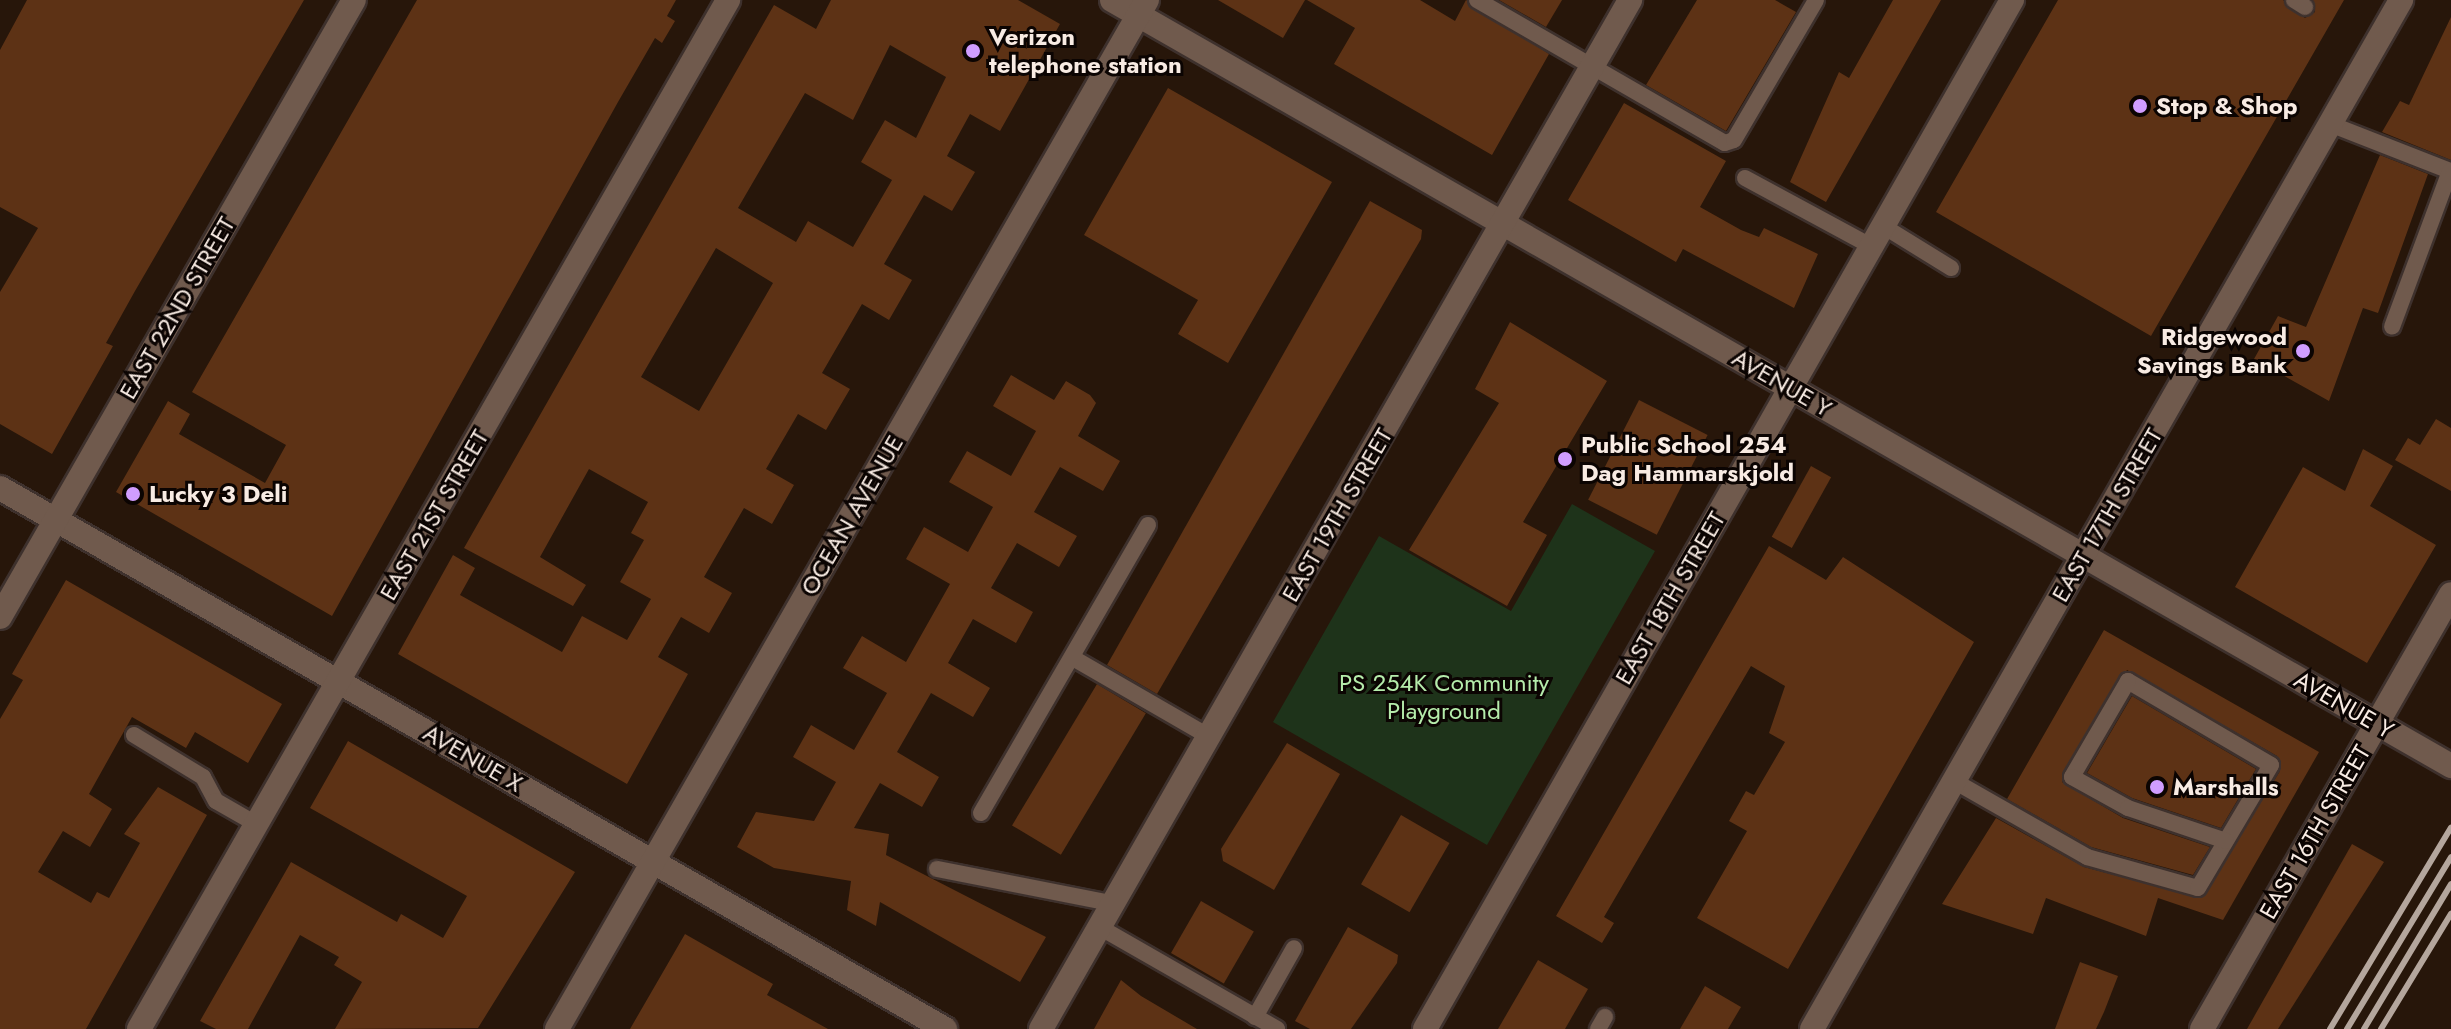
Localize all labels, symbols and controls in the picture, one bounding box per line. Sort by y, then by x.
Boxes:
place label: Verizon telephone station [989,23,1182,79]
marker: Verizon telephone station [964,42,982,60]
place label: Stop & Shop [2156,92,2298,120]
marker: Stop & Shop [2131,97,2149,115]
street label: EAST 22ND STREET [113,212,241,404]
place label: Ridgewood Savings Bank [2137,323,2287,379]
marker: Ridgewood Savings Bank [2294,342,2312,360]
street label: AVENUE Y [1727,343,1837,423]
street label: EAST 19TH STREET [1276,423,1398,607]
street label: EAST 17TH STREET [2046,423,2168,607]
street label: EAST 21ST STREET [374,425,494,605]
street label: OCEAN AVENUE [795,430,909,600]
place label: Public School 254 Dag Hammarskjold [1581,431,1794,487]
marker: Public School 254 Dag Hammarskjold [1556,450,1574,468]
place label: Lucky 3 Deli [149,480,287,508]
marker: Lucky 3 Deli [124,485,142,503]
street label: EAST 18TH STREET [1609,507,1731,689]
street label: AVENUE Y [2289,665,2399,745]
park label: PS 254K Community Playground [1339,669,1549,725]
street label: AVENUE X [418,718,528,798]
street label: EAST 16TH STREET [2254,740,2376,924]
place label: Marshalls [2173,773,2279,801]
marker: Marshalls [2148,778,2166,796]

